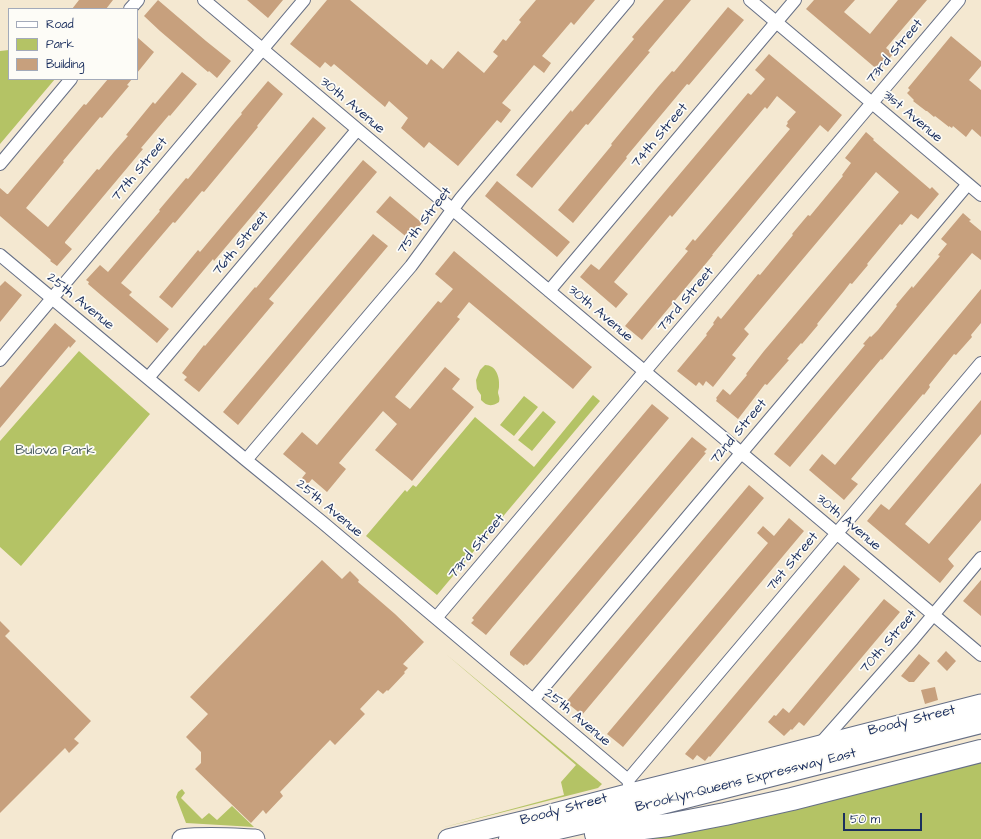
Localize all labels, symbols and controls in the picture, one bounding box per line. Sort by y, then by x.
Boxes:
legend [8,8,138,80]
text: Road [46,16,74,33]
street label: 73rd Street [863,16,927,88]
text: Park [46,36,74,53]
text: Building [46,56,84,73]
street label: 30th Avenue [316,74,388,138]
street label: 31st Avenue [879,87,945,147]
street label: 74th Street [628,100,692,172]
street label: 77th Street [108,134,172,206]
street label: 75th Street [394,184,456,258]
street label: 76th Street [209,208,273,280]
street label: 73rd Street [654,264,718,336]
street label: 25th Avenue [43,270,117,334]
street label: 30th Avenue [564,282,636,346]
street label: 72nd Street [707,396,771,468]
park label: Bulova Park [15,443,95,459]
street label: 25th Avenue [292,476,366,542]
street label: 30th Avenue [812,491,884,555]
street label: 73rd Street [445,511,509,583]
street label: 71st Street [763,529,823,595]
street label: 70th Street [857,607,921,677]
street label: 25th Avenue [540,685,614,751]
street label: Boody Street [867,702,957,740]
street label: Brooklyn-Queens Expressway East [634,745,858,817]
street label: Boody Street [519,790,609,830]
scale bar [845,805,924,831]
text: 50 m [850,811,880,828]

